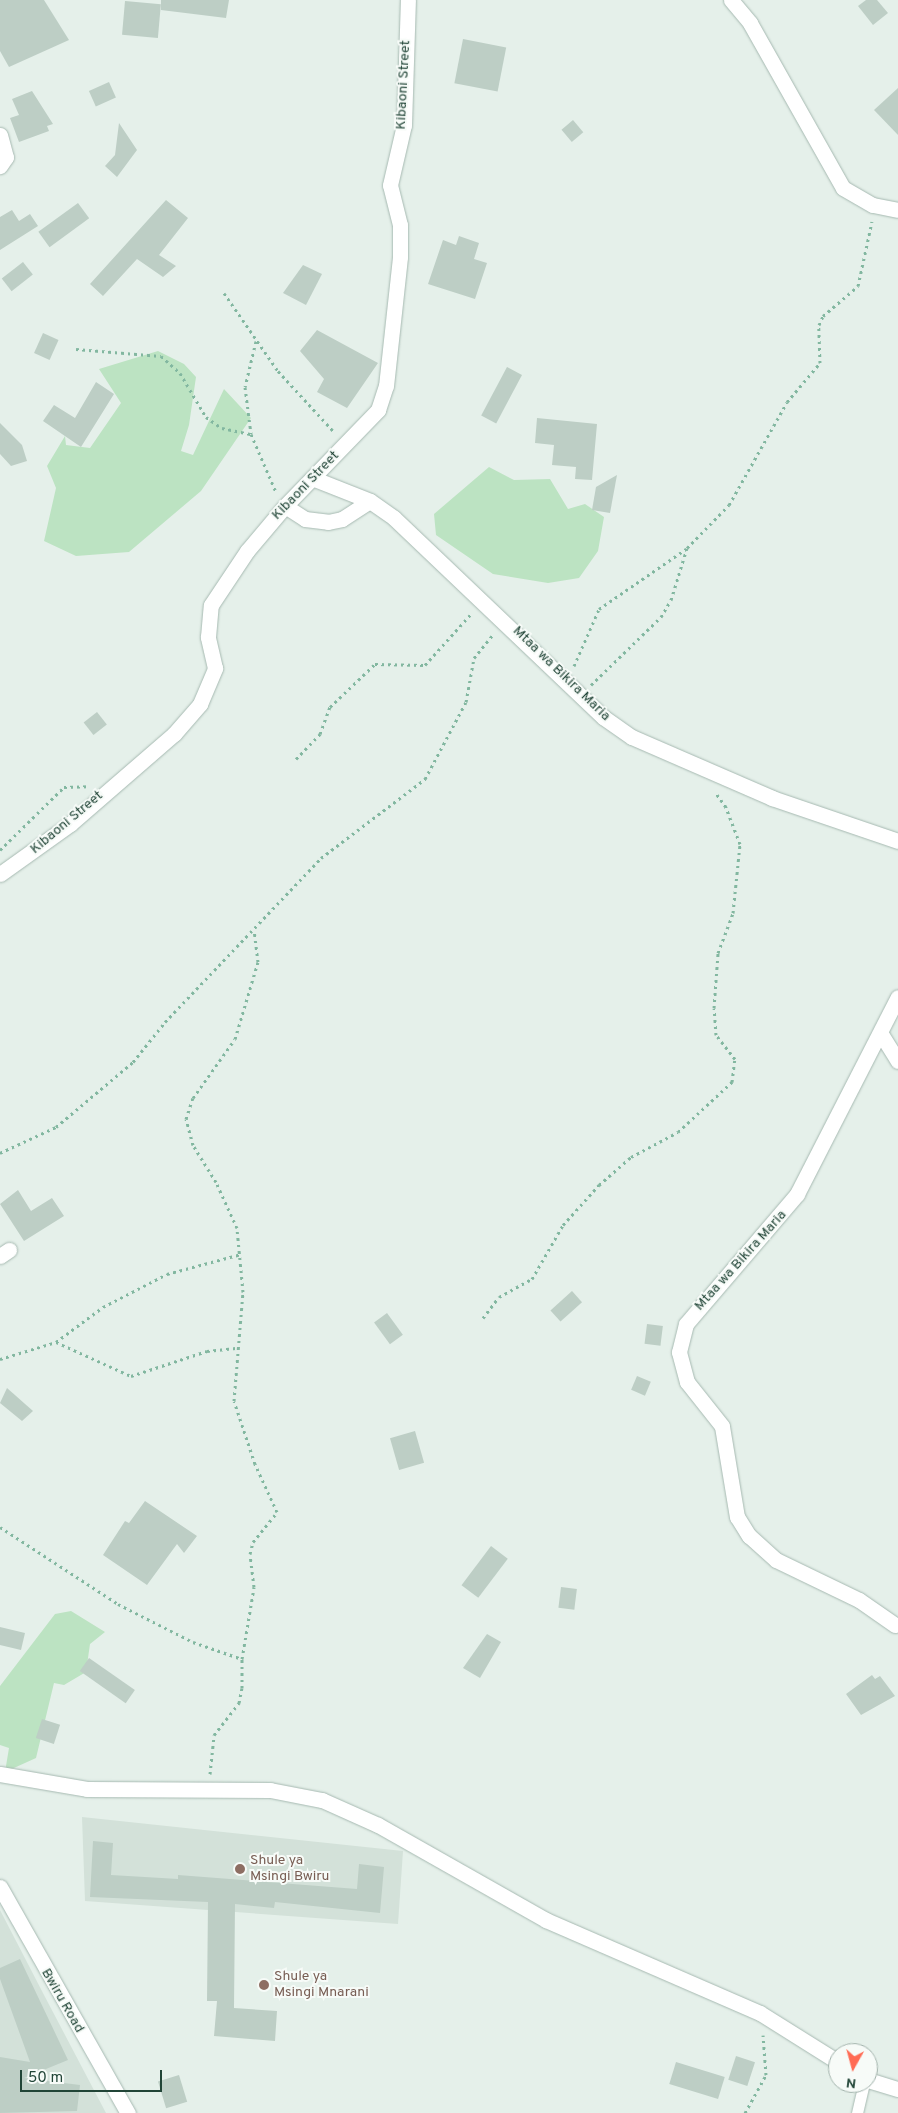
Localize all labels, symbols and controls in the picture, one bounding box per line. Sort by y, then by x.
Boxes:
street label: Kibaoni Street [393,40,415,130]
street label: Kibaoni Street [269,448,343,524]
street label: Mtaa wa Bikira Maria [509,623,613,725]
street label: Kibaoni Street [27,788,107,858]
street label: Mtaa wa Bikira Maria [692,1207,790,1315]
place label: Shule ya Msingi Bwiru [250,1853,329,1885]
marker: Shule ya Msingi Bwiru [234,1863,246,1875]
street label: Bwiru Road [37,1966,87,2036]
place label: Shule ya Msingi Mnarani [274,1969,369,2001]
marker: Shule ya Msingi Mnarani [258,1979,270,1991]
north arrow [828,2043,878,2093]
scale bar [22,2060,165,2092]
text: 50 m [28,2069,63,2088]
text: N [845,2073,857,2091]

